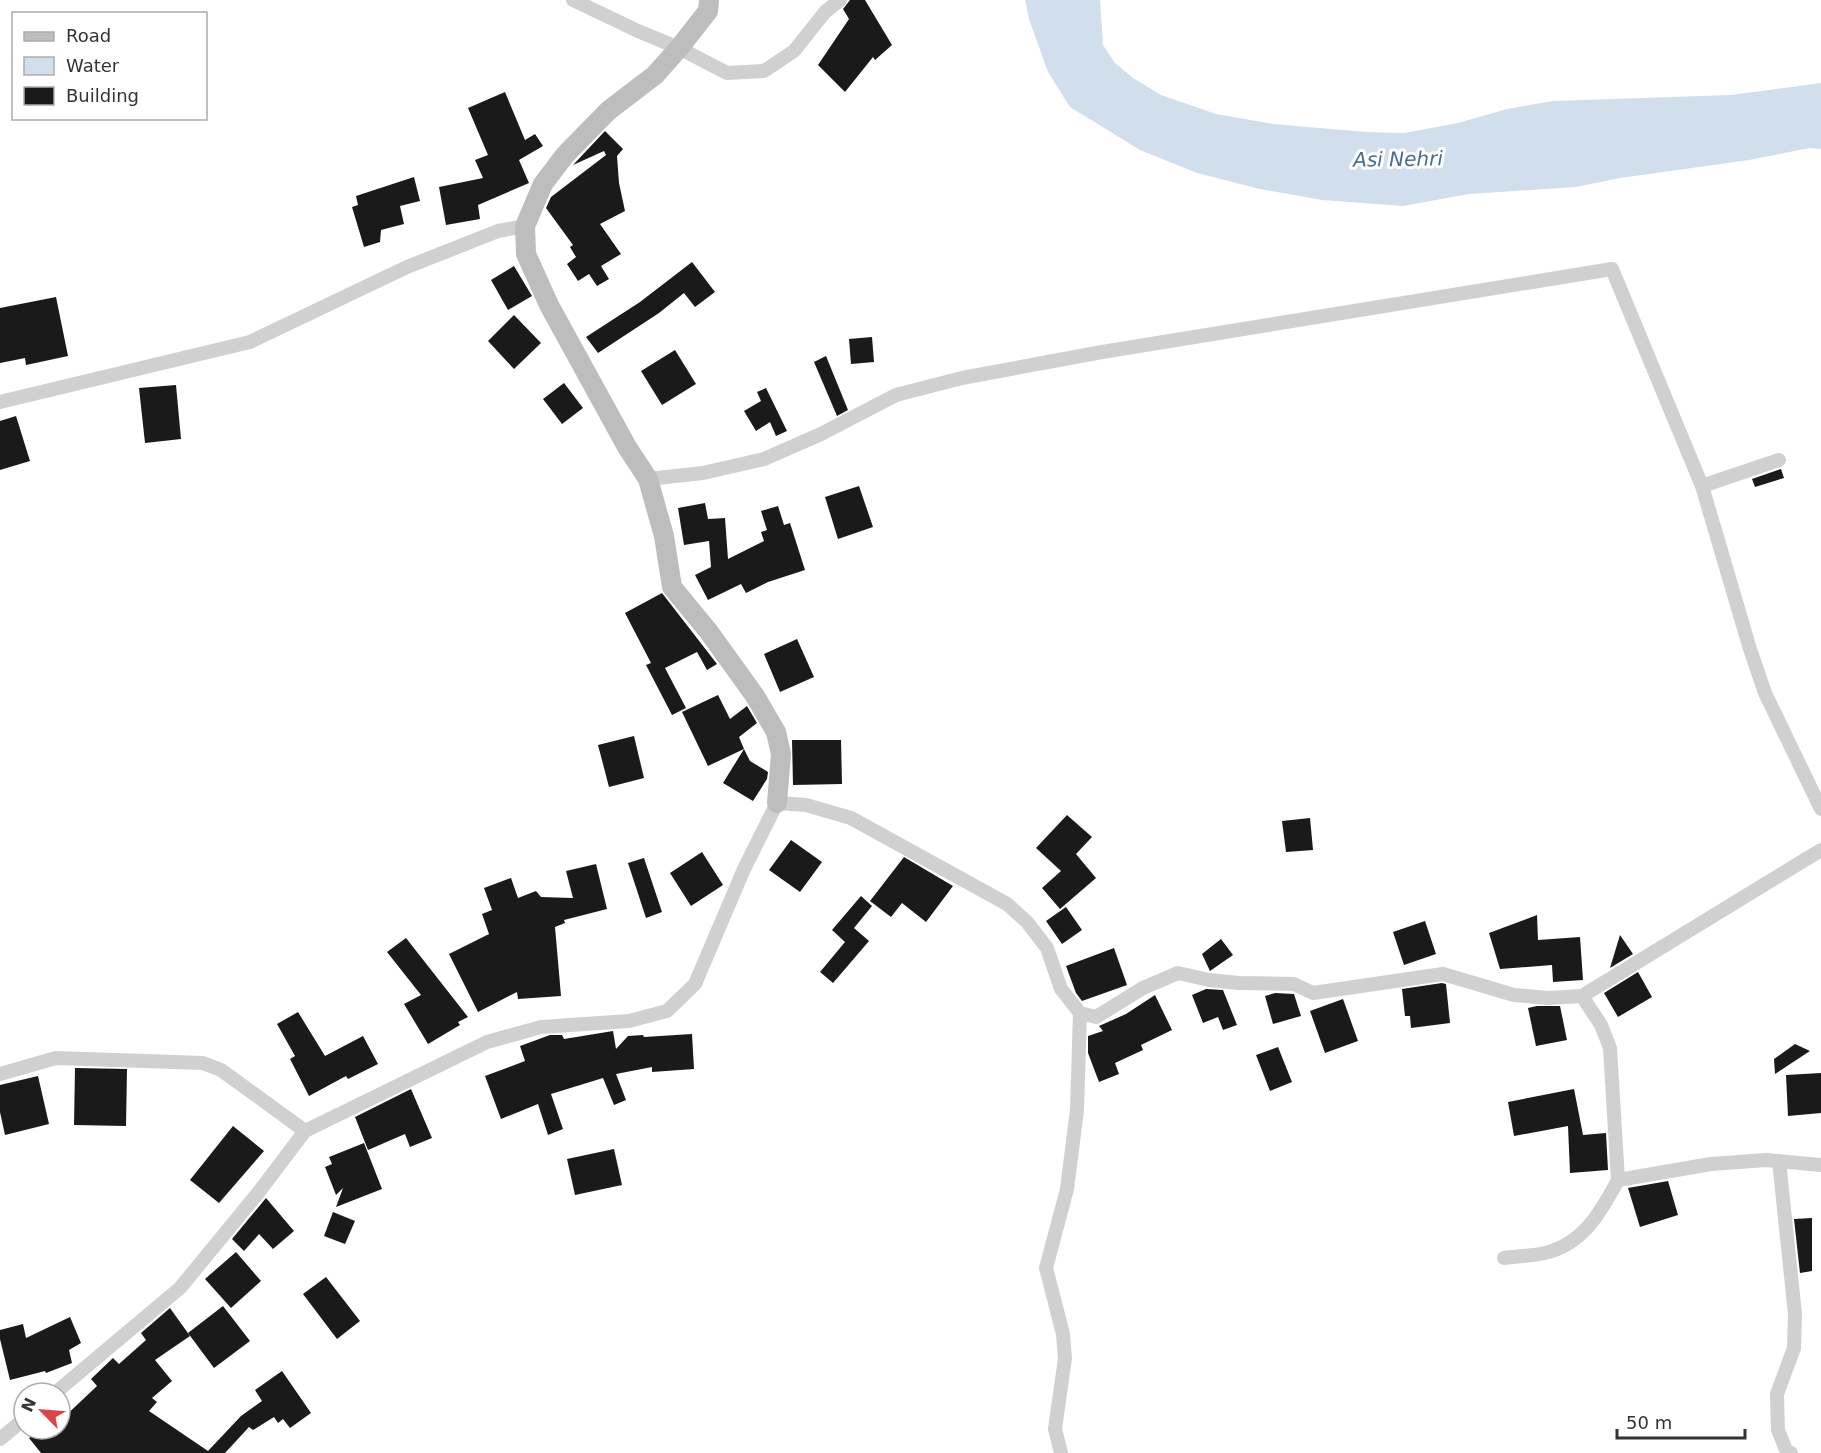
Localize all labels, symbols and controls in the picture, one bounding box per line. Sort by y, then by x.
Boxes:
legend [12,12,207,120]
text: Road [66,25,111,46]
text: Water [66,55,120,76]
text: Building [66,85,139,106]
water label: Asi Nehri [1351,146,1444,172]
north arrow [12,1381,72,1441]
text: N [17,1395,40,1415]
scale bar [1617,1402,1744,1440]
text: 50 m [1626,1412,1672,1433]

